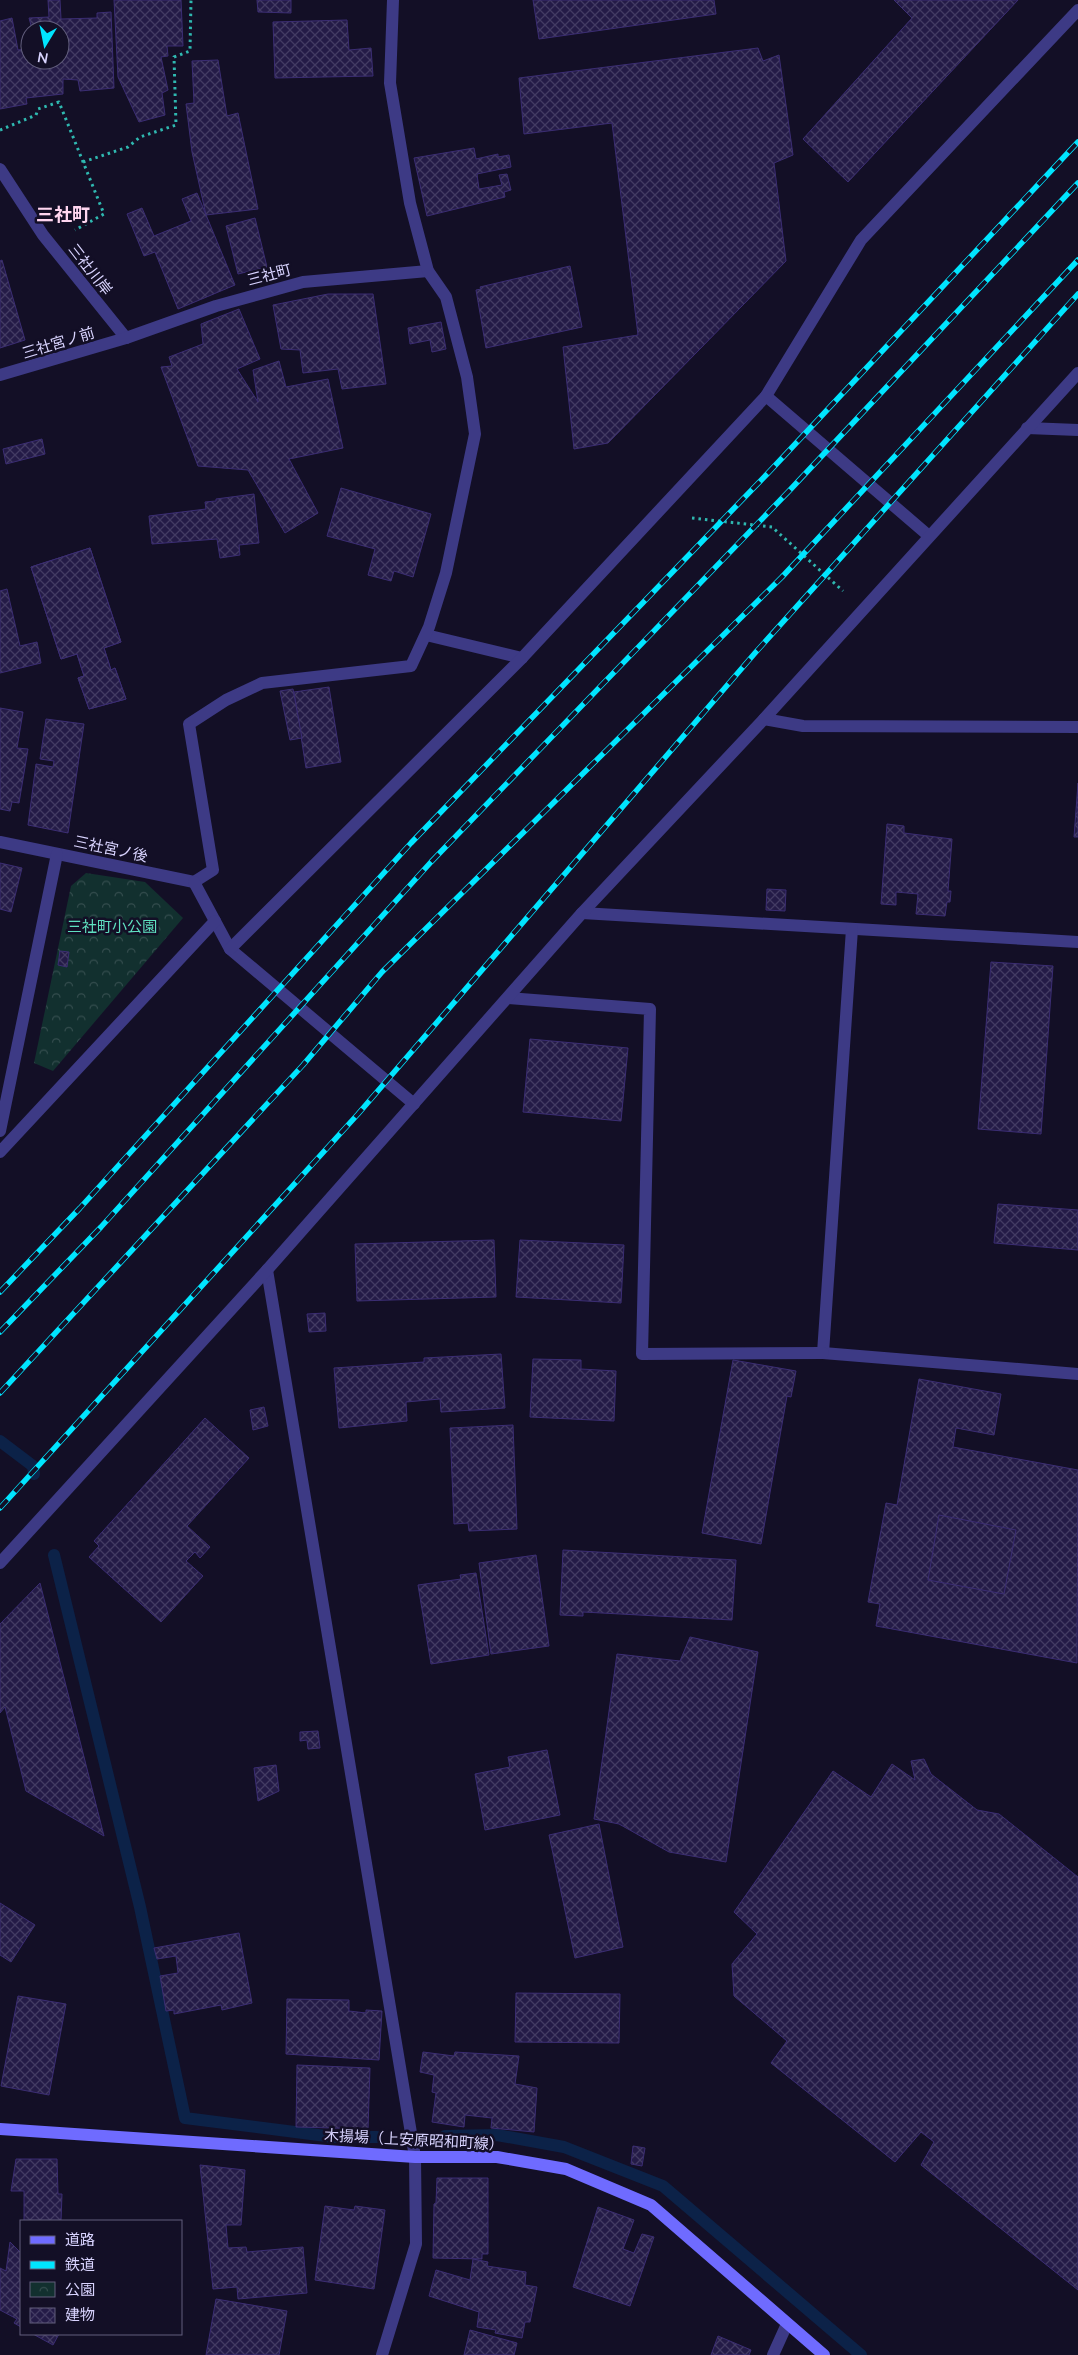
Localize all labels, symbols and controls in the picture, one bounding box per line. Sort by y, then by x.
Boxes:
north arrow [20,20,70,70]
text: N [36,49,49,68]
district label: 三社町 [36,203,90,225]
street label: 三社川岸 [65,240,117,298]
street label: 三社町 [245,259,293,289]
street label: 三社宮ノ前 [19,322,97,362]
street label: 三社宮ノ後 [72,831,150,865]
park label: 三社町小公園 [67,917,157,935]
street label: 木揚場（上安原昭和町線） [324,2125,504,2153]
legend [20,2220,182,2335]
text: 道路 [65,2230,95,2248]
text: 鉄道 [65,2255,95,2273]
text: 公園 [65,2280,95,2298]
text: 建物 [65,2305,95,2323]

